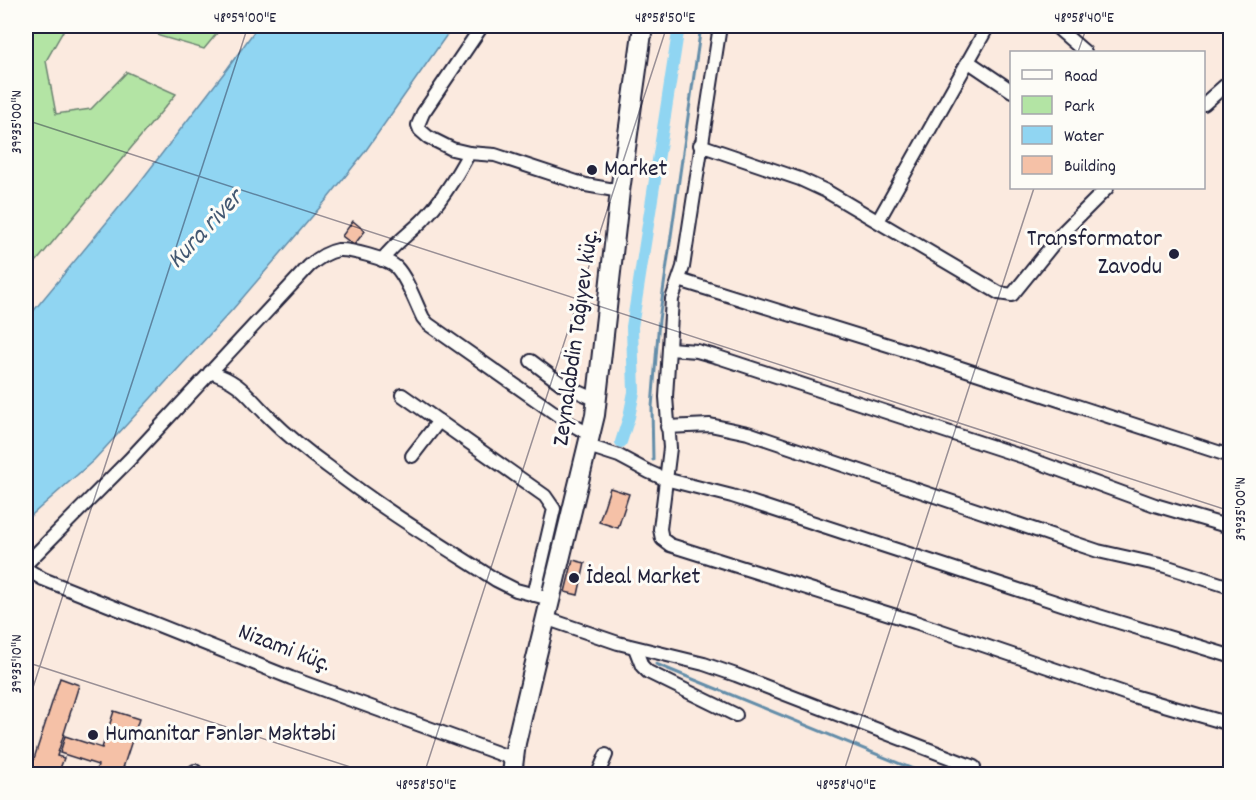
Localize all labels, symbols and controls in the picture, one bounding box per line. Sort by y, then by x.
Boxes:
text: 48°59'00"E [214,8,276,30]
text: 48°58'50"E [635,8,695,30]
text: 48°58'40"E [1054,8,1114,30]
legend [1010,51,1205,189]
text: Road [1064,65,1098,90]
text: 39°35'00"N [7,90,29,154]
text: Park [1064,95,1095,120]
text: Water [1064,125,1104,150]
place label: Market [604,153,668,187]
text: Building [1064,155,1116,180]
marker: Market [585,163,599,177]
water label: Kura river [159,179,255,278]
place label: Transformator Zavodu [1027,223,1162,285]
street label: Zeynalabdin Tağıyev küç. [545,228,609,448]
marker: Transformator Zavodu [1167,247,1181,261]
text: 39°35'00"N [1231,477,1253,541]
place label: İdeal Market [586,561,701,595]
marker: İdeal Market [567,571,581,585]
street label: Nizami küç. [233,616,335,682]
text: 39°35'10"N [7,634,29,694]
place label: Humanitar Fənlər Məktəbi [105,718,336,752]
marker: Humanitar Fənlər Məktəbi [86,728,100,742]
text: 48°58'50"E [396,775,456,797]
text: 48°58'40"E [816,775,876,797]

